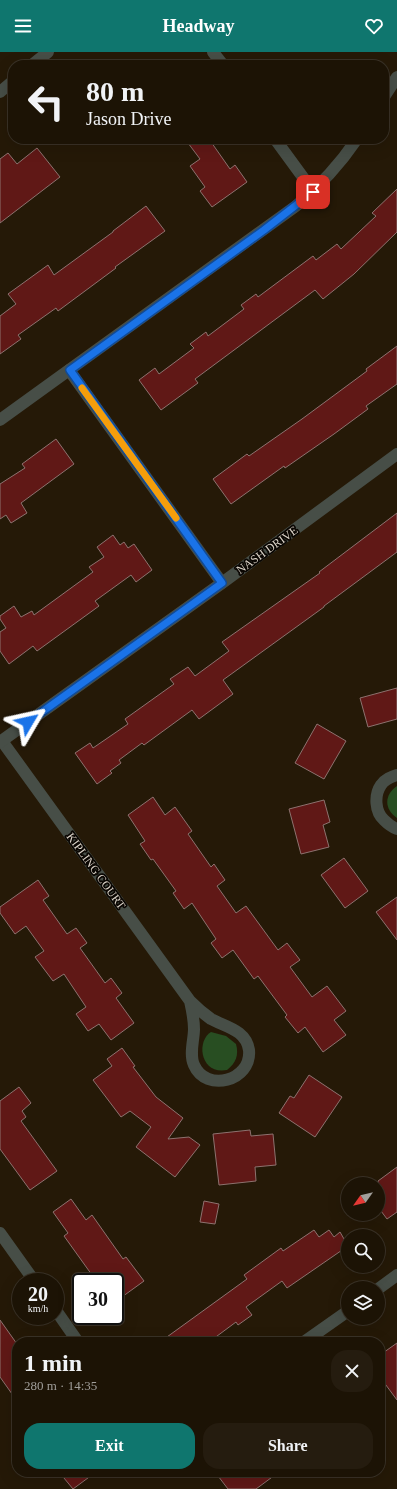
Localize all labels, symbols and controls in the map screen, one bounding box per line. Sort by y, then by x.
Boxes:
icon: menu [12,15,34,37]
icon: heart [363,15,385,37]
text: Headway [163,16,235,36]
icon: left [20,76,72,128]
text: 80 m [86,76,144,107]
text: Jason Drive [86,109,171,129]
pin [296,175,330,209]
icon: arrive [302,181,324,203]
street label: NASH DRIVE [234,523,300,577]
position arrow [7,701,49,743]
street label: KIPLING COURT [64,830,129,912]
north arrow [341,1177,385,1221]
map controls [341,1177,385,1325]
button: search [341,1229,385,1273]
speed limit sign: 30 [72,1273,124,1325]
button: layers [341,1281,385,1325]
text: 20 [28,1283,48,1305]
text: km/h [28,1303,48,1314]
text: 1 min [24,1350,82,1376]
button: close [331,1350,373,1392]
text: 280 m · 14:35 [24,1378,97,1393]
button: Exit [24,1423,195,1469]
button: Share [203,1423,373,1469]

